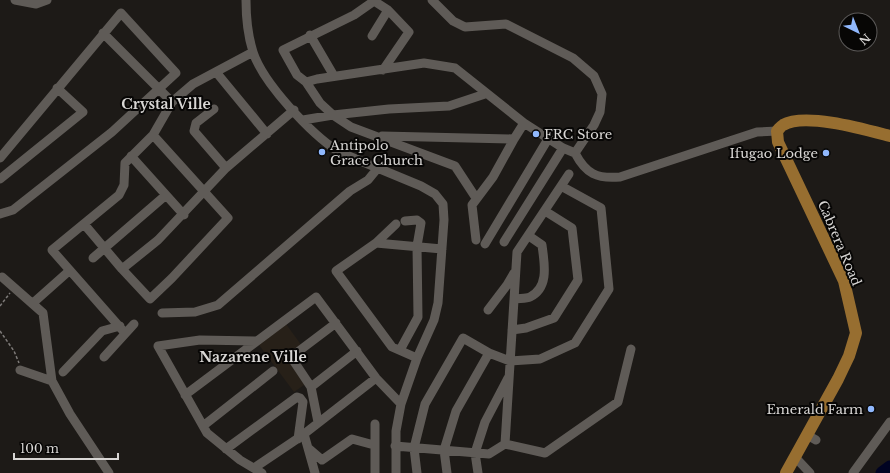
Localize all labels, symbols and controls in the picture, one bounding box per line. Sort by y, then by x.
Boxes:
north arrow [838,12,878,52]
text: N [856,31,873,48]
district label: Crystal Ville [121,95,211,113]
place label: FRC Store [544,126,612,143]
marker: FRC Store [531,129,541,139]
place label: Antipolo Grace Church [329,137,423,169]
place label: Ifugao Lodge [729,145,818,162]
marker: Antipolo Grace Church [317,147,327,157]
marker: Ifugao Lodge [821,148,831,158]
street label: Cabrera Road [814,198,865,289]
district label: Nazarene Ville [199,348,307,366]
place label: Emerald Farm [766,401,863,418]
marker: Emerald Farm [866,404,876,414]
scale bar [14,435,118,461]
text: 100 m [20,441,59,456]

